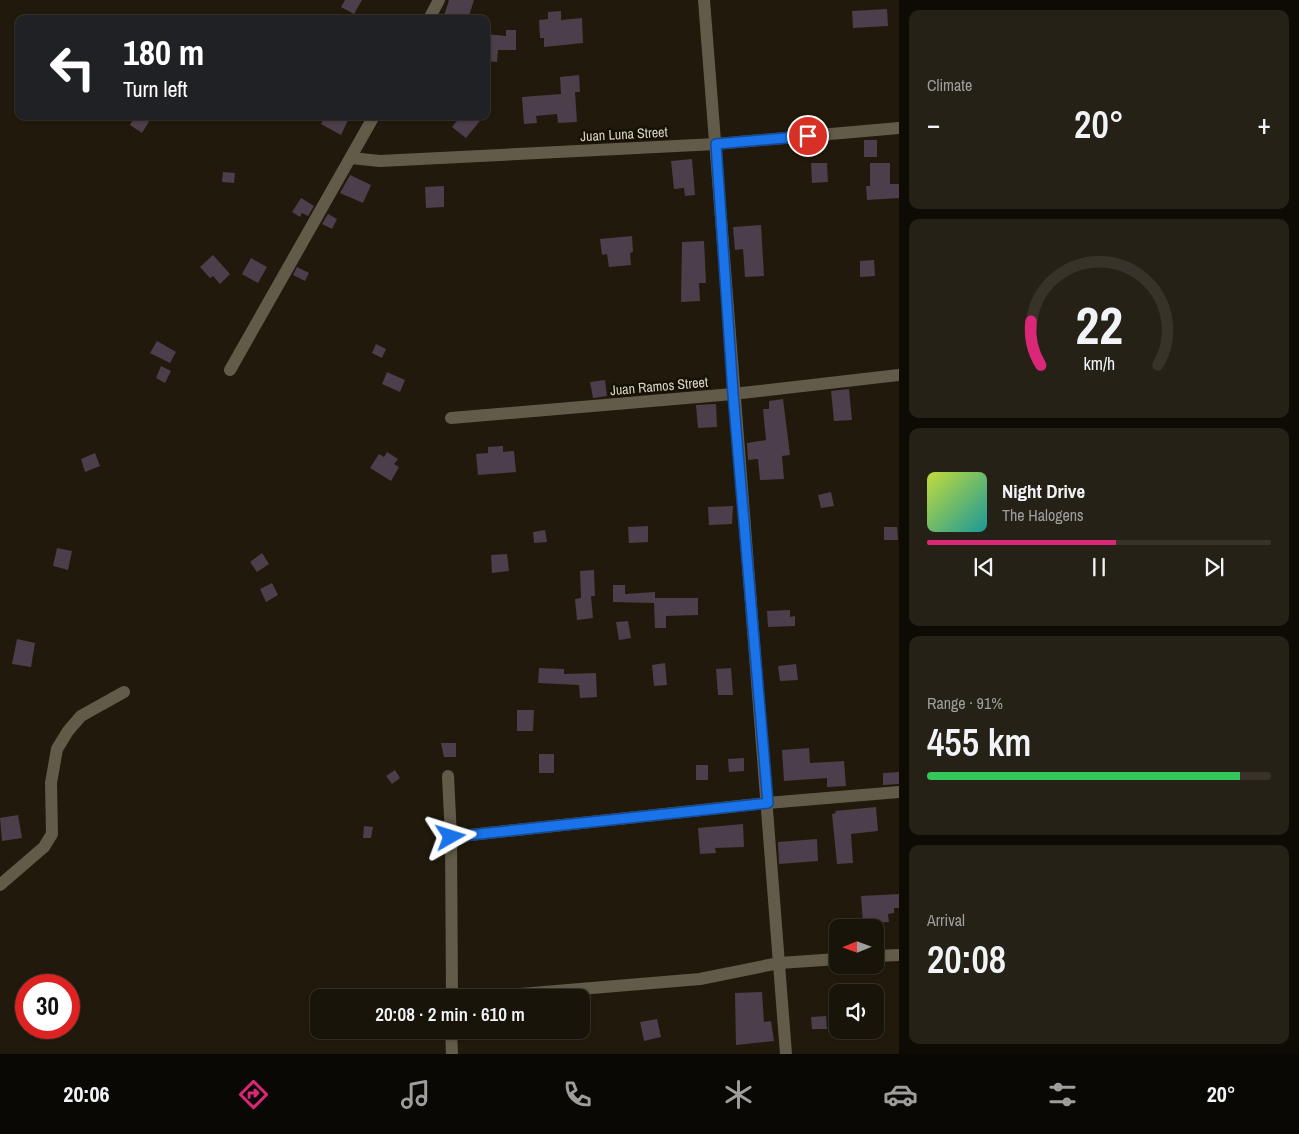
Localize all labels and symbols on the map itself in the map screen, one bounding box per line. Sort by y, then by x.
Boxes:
pin [787,115,829,157]
street label: Juan Luna Street [580,123,668,145]
street label: Juan Ramos Street [609,373,709,399]
position arrow [424,810,476,862]
north arrow [829,919,884,974]
speed limit sign: 30 [15,974,80,1039]

